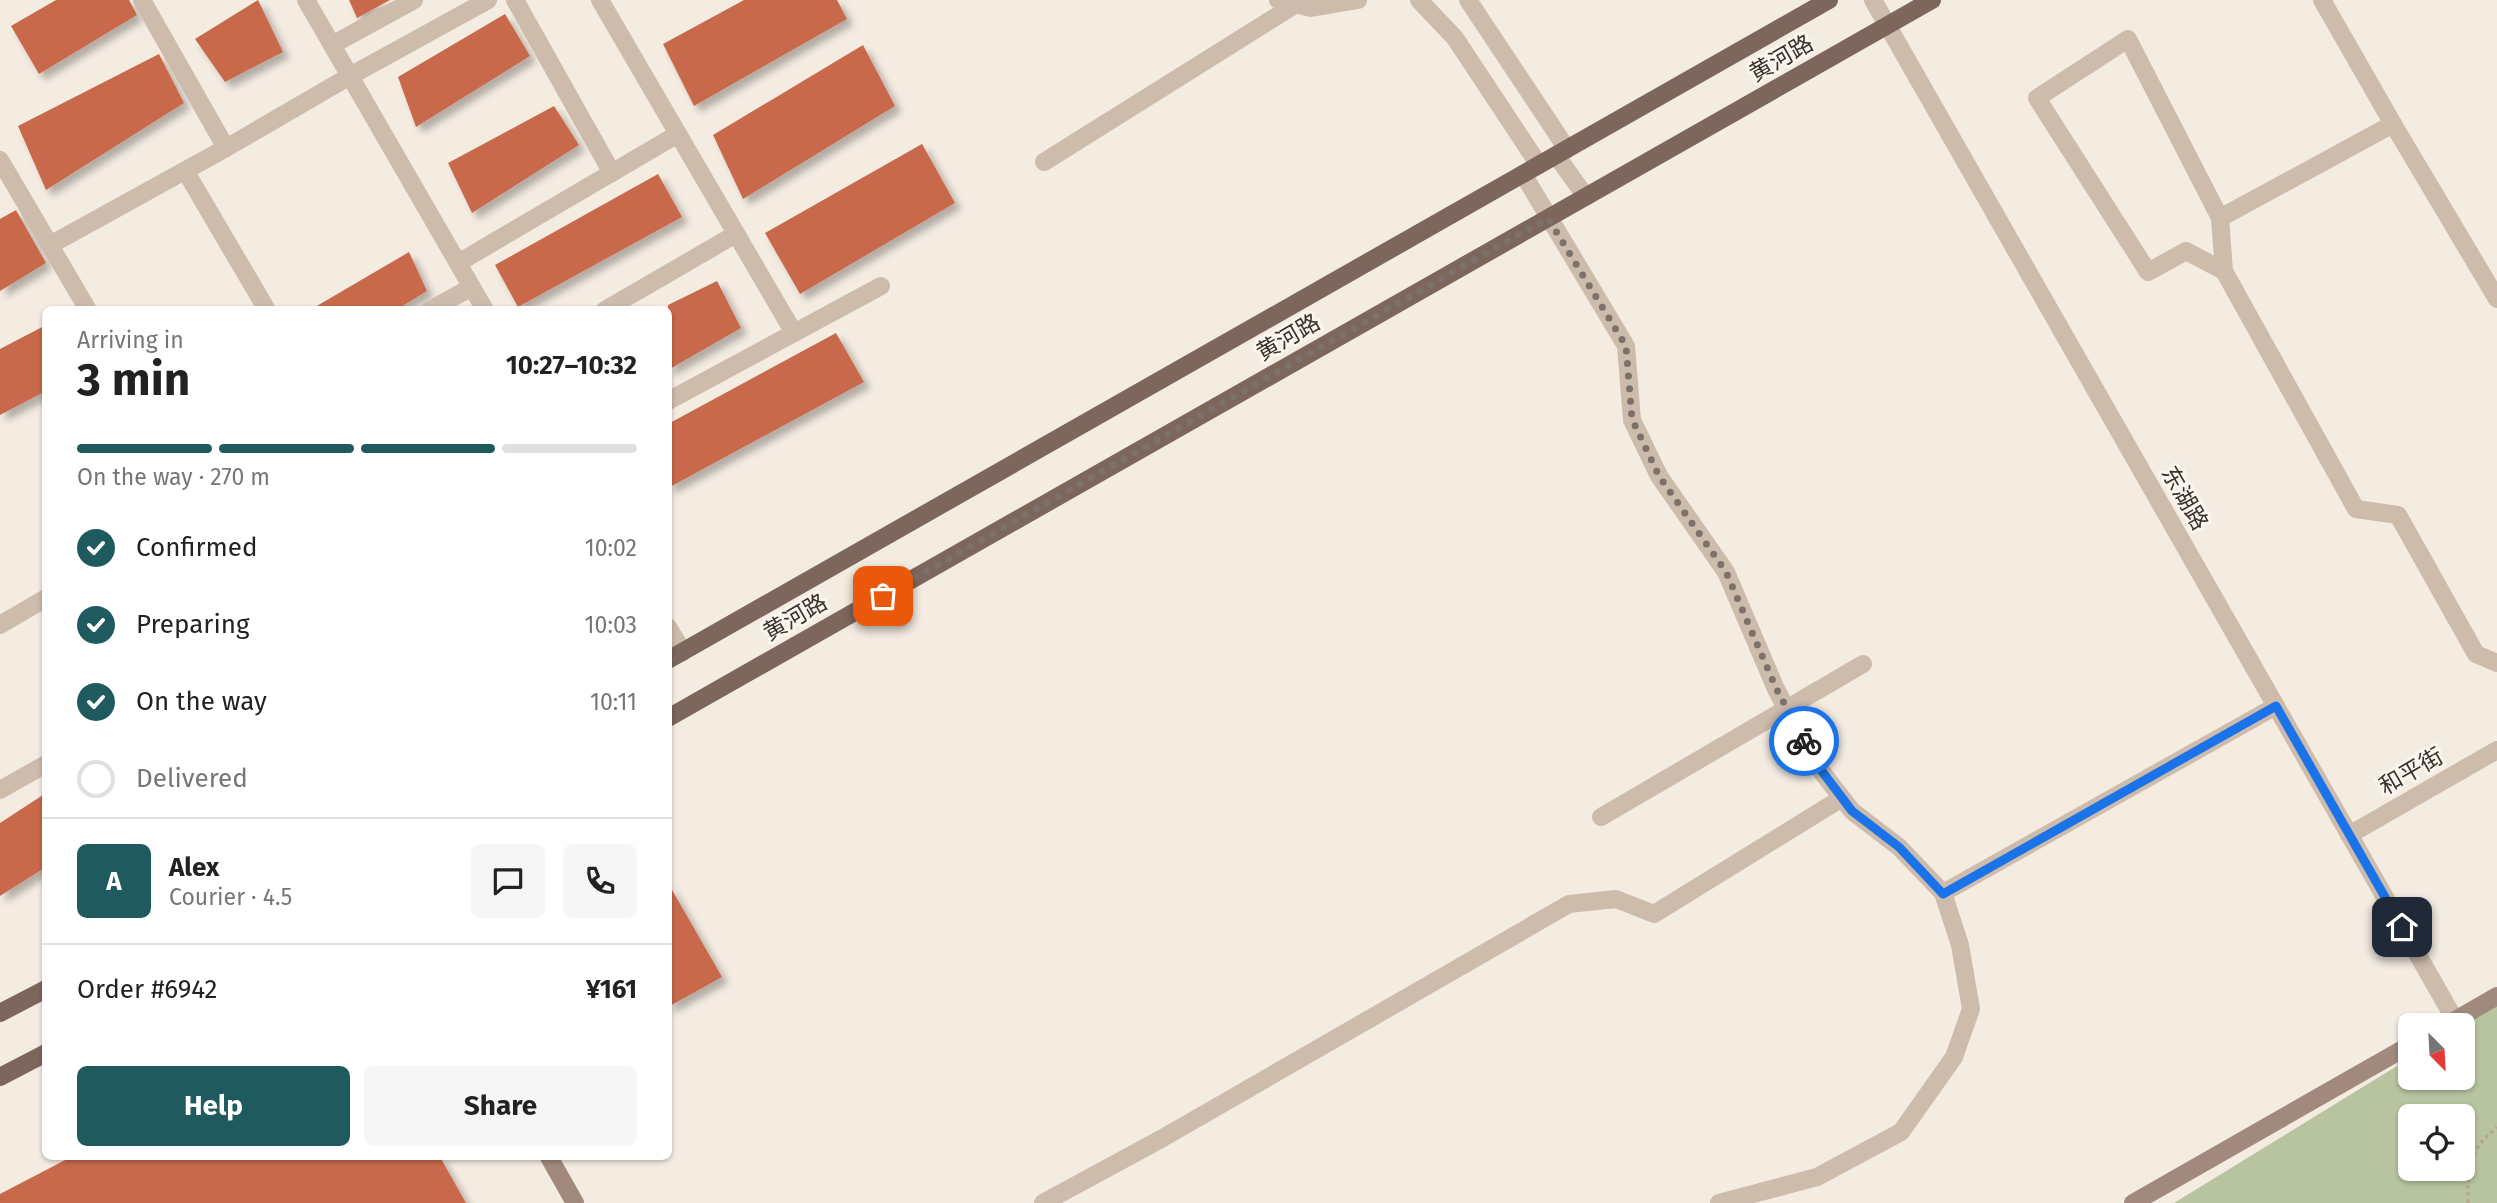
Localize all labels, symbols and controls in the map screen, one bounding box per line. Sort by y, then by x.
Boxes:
street label: 黄河路 [1744,29,1818,87]
street label: 黄河路 [1251,308,1325,366]
text: Arriving in [77,326,184,354]
text: 10:27–10:32 [506,350,637,381]
text: 3 min [77,352,190,407]
street label: 东湖路 [2156,461,2214,535]
text: On the way · 270 m [77,463,270,491]
icon: check [77,529,115,567]
text: Confirmed [136,532,257,563]
text: 10:02 [585,534,637,562]
pin [853,566,913,626]
icon: bag [864,577,902,615]
street label: 黄河路 [758,588,832,646]
icon: check [77,606,115,644]
text: Preparing [136,609,249,640]
text: 10:03 [585,611,637,639]
icon: check [77,683,115,721]
text: On the way [136,686,267,717]
text: 10:11 [590,688,637,716]
courier [1769,706,1839,776]
icon: bike [1785,722,1823,760]
street label: 和平街 [2374,742,2448,800]
text: Delivered [136,763,248,794]
button: chat [471,844,545,918]
button: phone [563,844,637,918]
text: Alex [169,852,219,883]
text: A [106,866,122,897]
text: Courier · 4.5 [169,883,292,911]
pin [2372,897,2432,957]
icon: home [2383,908,2421,946]
text: Order #6942 [77,974,217,1005]
text: ¥161 [586,974,637,1005]
north arrow [2398,1013,2474,1090]
map controls [2398,1013,2475,1181]
button: Help [77,1066,350,1146]
button: Share [364,1066,637,1146]
button: locate [2398,1104,2475,1181]

